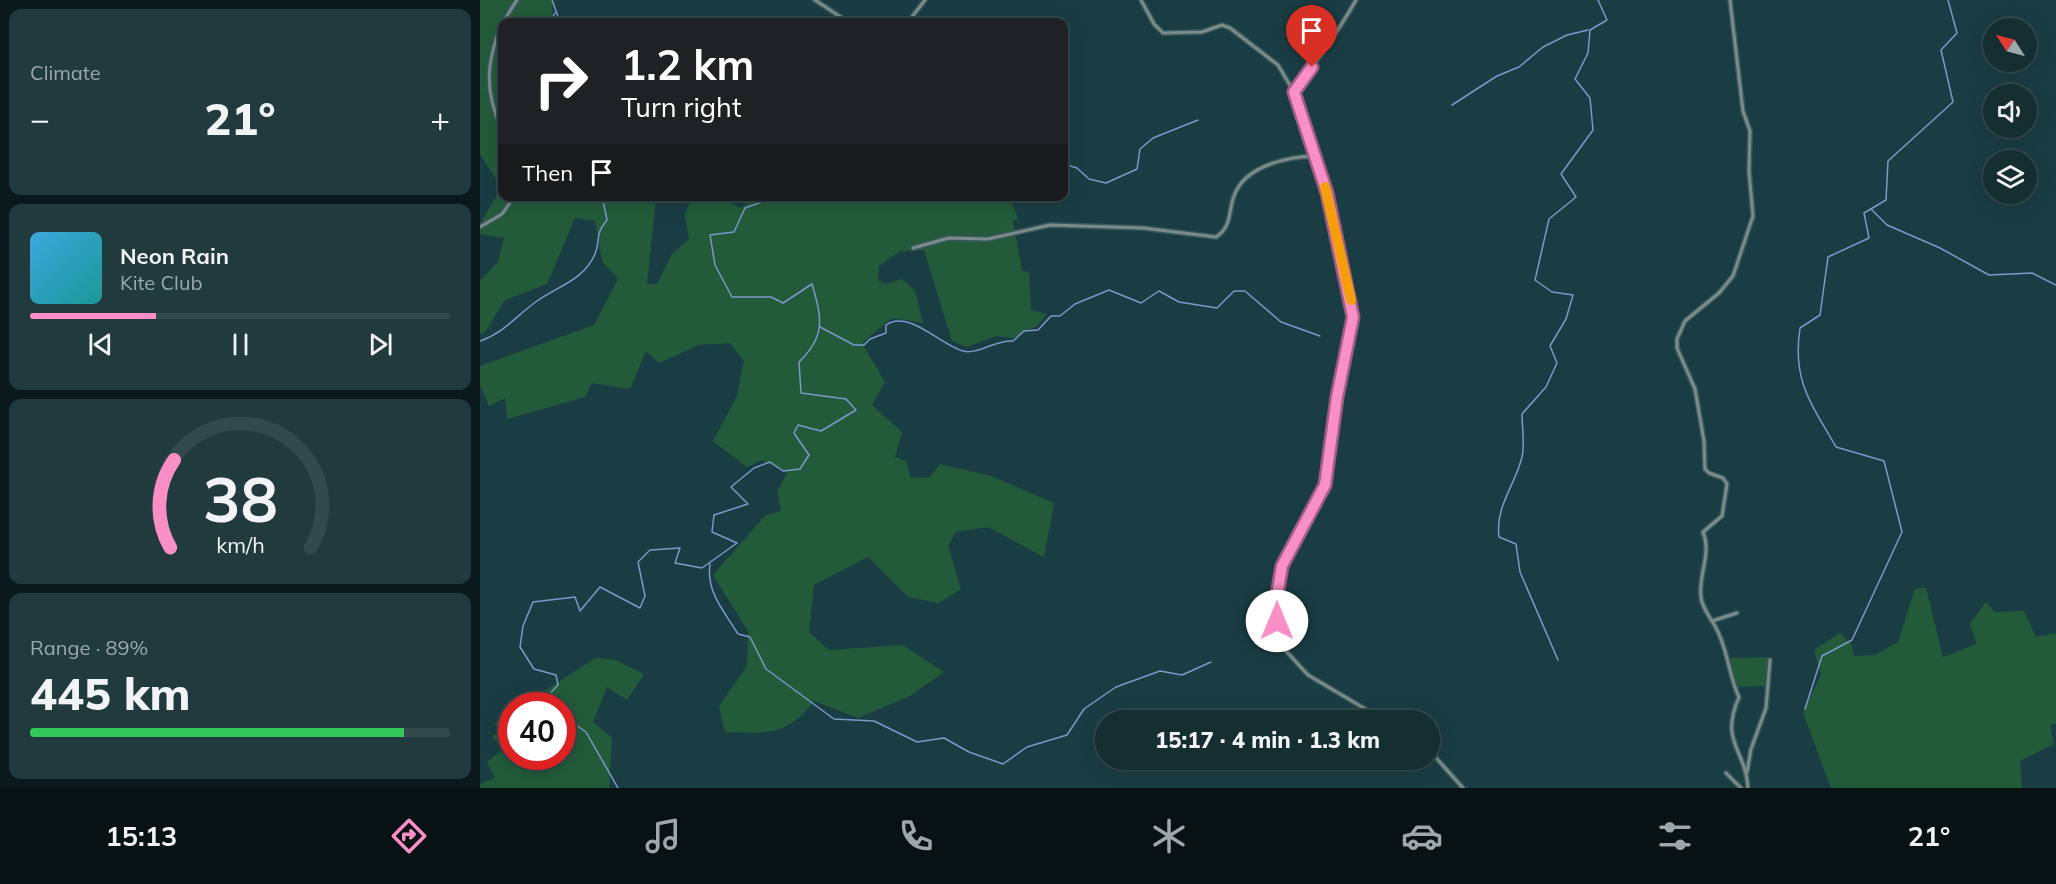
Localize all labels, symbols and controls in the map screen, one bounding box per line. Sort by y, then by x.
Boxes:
pin [1286,5,1337,67]
icon: arrive [1295,14,1328,47]
north arrow [1983,18,2037,72]
map controls [1983,18,2037,204]
text: 1.2 km [621,38,754,91]
icon: right [522,42,600,120]
text: Climate [30,60,101,85]
button: sound [1983,84,2037,138]
text: 21° [204,90,276,146]
text: Turn right [621,90,741,124]
text: − [30,98,50,139]
text: + [430,98,450,139]
button: layers [1983,150,2037,204]
icon: arrive [585,156,618,189]
text: Then [522,159,573,187]
text: Neon Rain [120,242,229,270]
text: Kite Club [120,270,202,295]
icon: previous [84,328,117,361]
icon: pause [224,328,257,361]
icon: next [364,328,397,361]
text: 38 [203,460,277,539]
text: km/h [216,532,264,559]
position arrow [1245,589,1309,653]
text: Range · 89% [30,635,148,660]
text: 445 km [30,665,191,721]
speed limit sign: 40 [498,692,576,770]
text: 15:17 · 4 min · 1.3 km [1155,726,1380,754]
icon: directions [388,815,430,857]
icon: music [642,815,684,857]
icon: phone [895,815,937,857]
icon: climate [1148,815,1190,857]
icon: car [1401,815,1443,857]
icon: filters [1654,815,1696,857]
text: 15:13 [106,819,177,853]
text: 21° [1908,819,1950,853]

